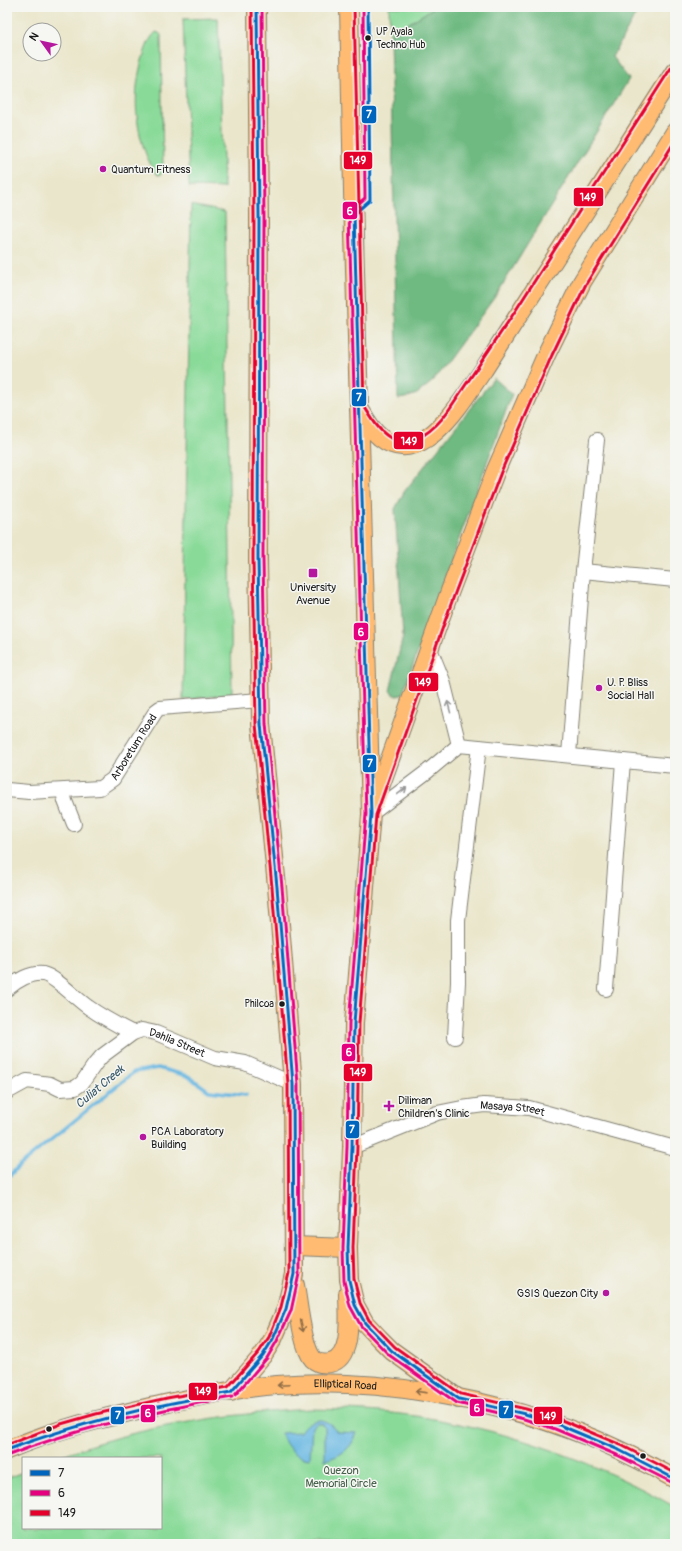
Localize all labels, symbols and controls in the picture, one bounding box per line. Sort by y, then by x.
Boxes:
north arrow [22,22,62,62]
place label: UP Ayala Techno Hub [376,26,425,51]
text: N [27,30,42,43]
marker: UP Ayala Techno Hub [363,33,373,43]
line badge: 7 [361,105,377,124]
text: 7 [366,108,372,121]
line badge: 149 [343,151,373,170]
text: 149 [350,154,367,167]
place label: Quantum Fitness [111,163,191,176]
marker: Quantum Fitness [98,164,108,174]
line badge: 149 [573,187,604,207]
text: 149 [580,191,597,204]
line badge: 6 [342,201,358,220]
text: 6 [347,205,354,218]
line badge: 7 [351,388,367,407]
text: 7 [356,391,362,404]
line badge: 149 [393,431,424,450]
text: 149 [401,435,418,448]
marker: University Avenue [307,567,319,579]
place label: University Avenue [290,581,336,607]
line badge: 6 [353,622,369,641]
text: 6 [358,626,365,639]
line badge: 149 [408,672,439,692]
text: 149 [415,676,432,689]
place label: U. P. Bliss Social Hall [607,676,654,702]
marker: U. P. Bliss Social Hall [594,683,604,693]
one-way arrow [445,701,453,714]
street label: Arboretum Road [107,711,159,783]
line badge: 7 [362,754,377,773]
text: 7 [367,757,373,770]
one-way arrow [396,787,407,795]
place label: Philcoa [244,998,274,1010]
marker: Philcoa [277,999,287,1009]
street label: Dahlia Street [148,1025,208,1060]
line badge: 6 [341,1043,356,1062]
text: 6 [346,1046,353,1059]
water label: Culiat Creek [72,1062,128,1112]
line badge: 149 [343,1063,373,1082]
text: 149 [350,1066,367,1079]
place label: Diliman Children's Clinic [398,1094,470,1120]
street label: Masaya Street [480,1098,547,1119]
marker: Diliman Children's Clinic [383,1100,395,1112]
line badge: 7 [345,1120,360,1139]
text: 7 [349,1123,355,1136]
place label: PCA Laboratory Building [151,1125,224,1151]
marker: PCA Laboratory Building [138,1132,148,1142]
place label: GSIS Quezon City [517,1287,598,1300]
marker: GSIS Quezon City [601,1288,611,1298]
one-way arrow [299,1320,306,1333]
street label: Elliptical Road [314,1377,377,1392]
one-way arrow [277,1381,290,1388]
line badge: 149 [188,1382,218,1401]
text: 149 [195,1385,212,1398]
one-way arrow [415,1388,428,1396]
line badge: 6 [469,1398,485,1417]
line badge: 7 [498,1400,514,1419]
text: 6 [474,1402,481,1415]
line badge: 6 [140,1404,156,1423]
text: 7 [503,1404,509,1417]
line badge: 7 [110,1406,125,1425]
line badge: 149 [533,1406,563,1425]
text: 6 [145,1407,152,1420]
text: 7 [115,1409,121,1422]
text: 149 [540,1410,557,1423]
unlabelled marker [44,1424,54,1434]
unlabelled marker [638,1451,648,1461]
legend [22,1457,162,1529]
park label: Quezon Memorial Circle [305,1464,377,1490]
text: 7 [58,1466,65,1481]
text: 6 [58,1486,65,1501]
text: 149 [58,1506,76,1521]

